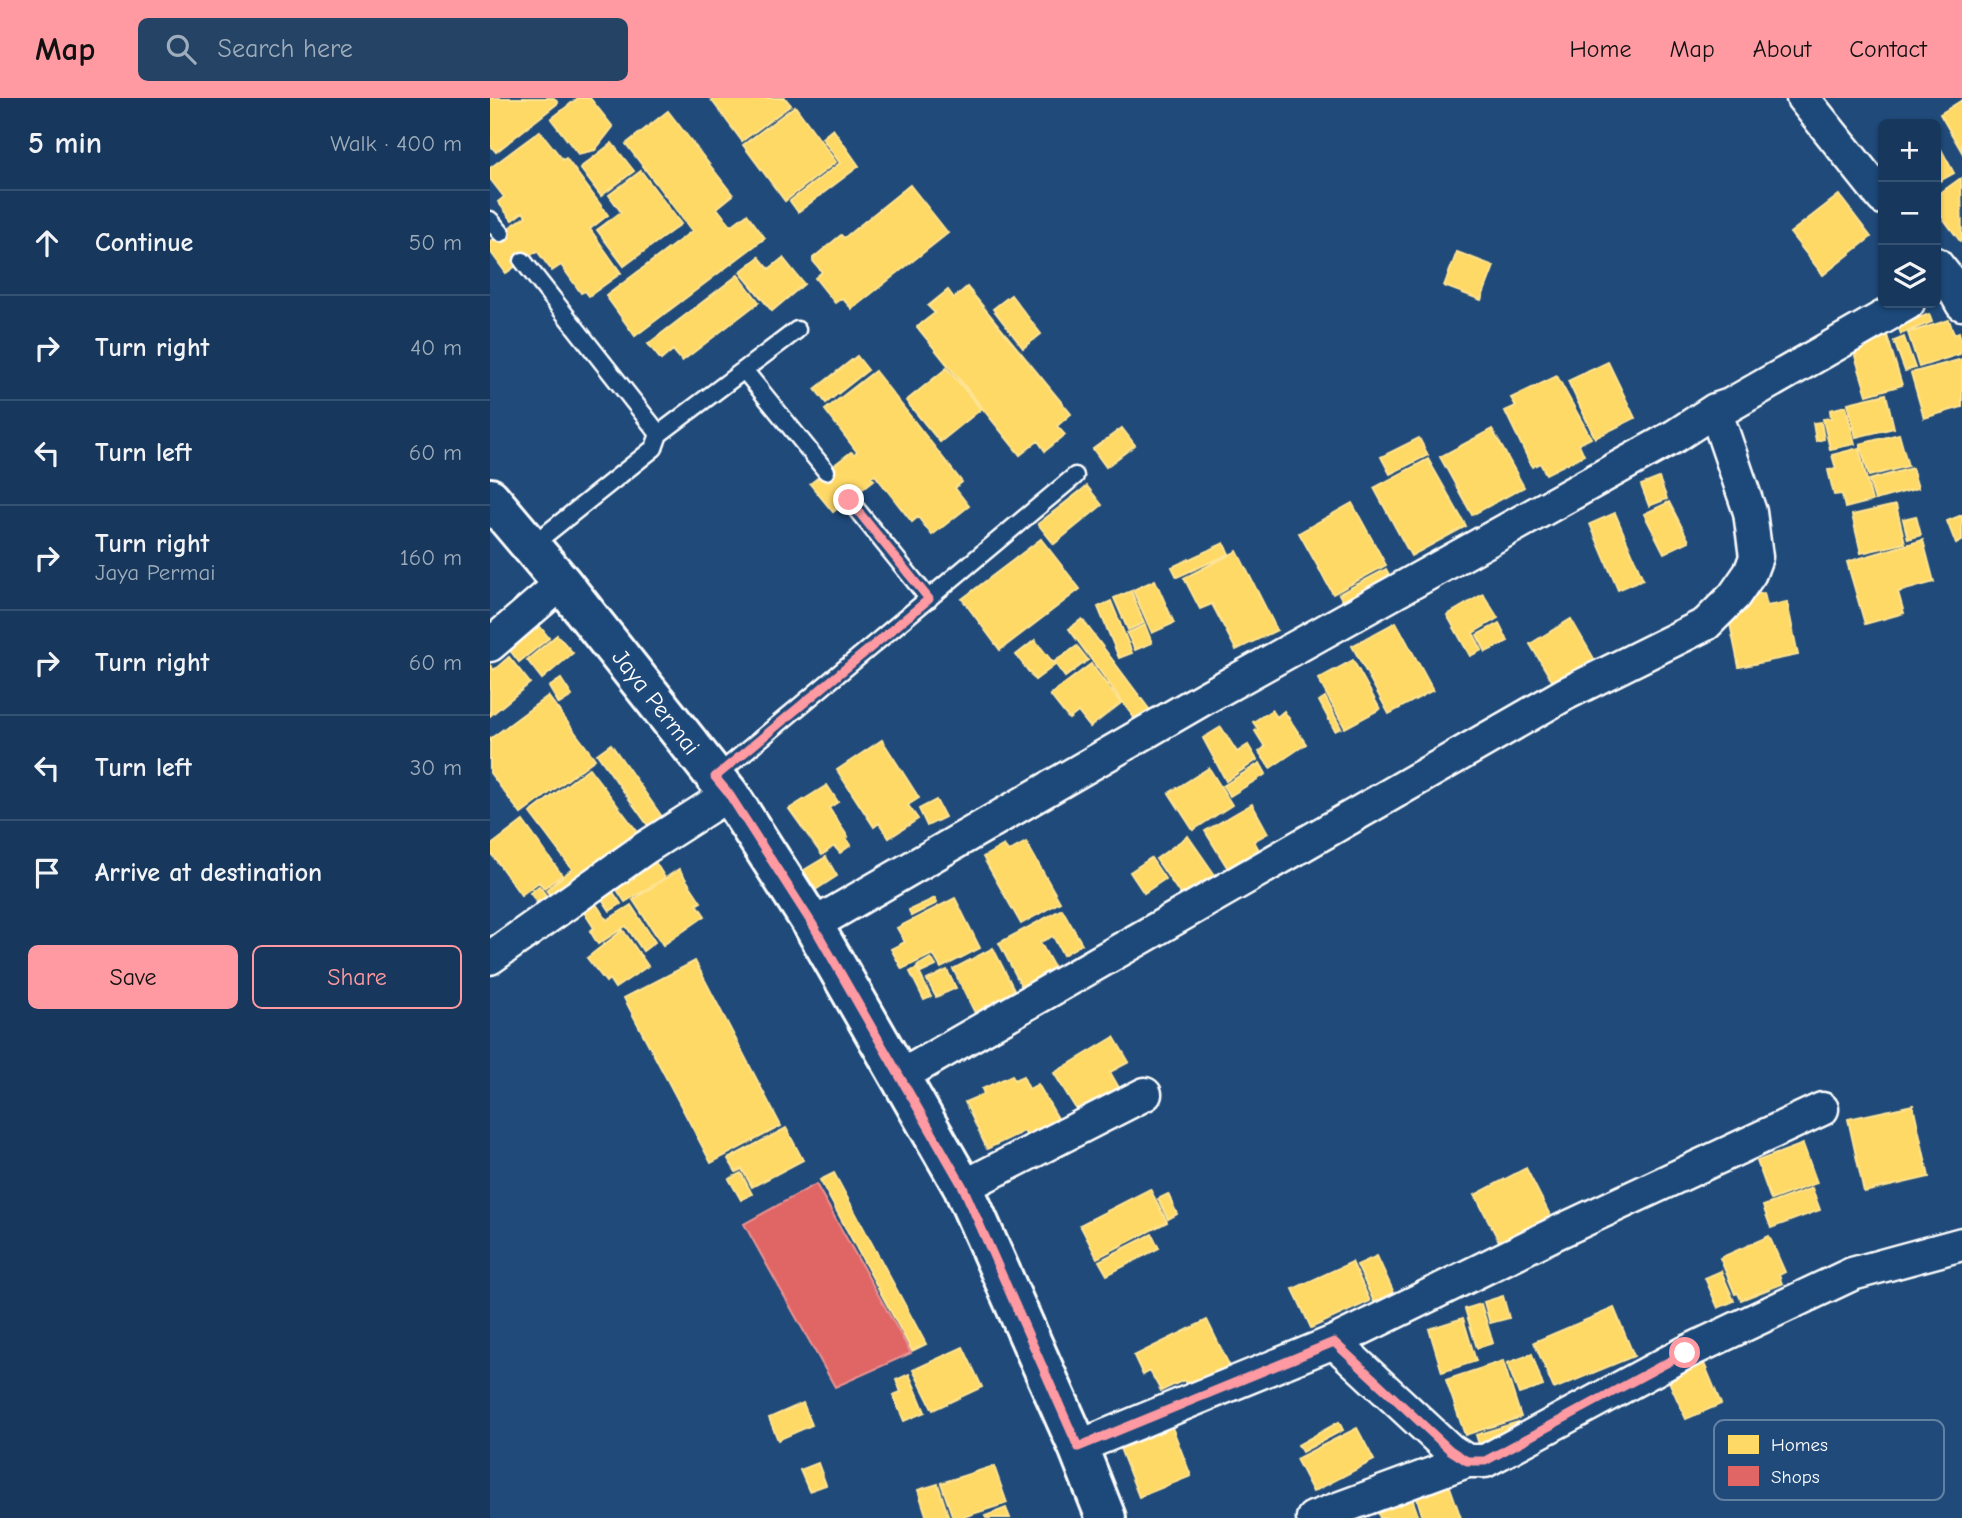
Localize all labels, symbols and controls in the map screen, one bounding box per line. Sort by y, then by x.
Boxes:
search box [138,18,628,81]
text: Map [35,30,96,68]
icon: search [162,30,200,68]
text: Search here [218,34,353,64]
text: Home [1570,35,1631,63]
text: Map [1669,35,1715,63]
text: About [1753,35,1811,63]
text: Contact [1849,35,1927,63]
map controls [1878,119,1941,308]
button: + [1878,119,1941,182]
text: 5 min [28,126,102,161]
text: Walk · 400 m [330,130,462,157]
button: − [1878,182,1941,245]
icon: ahead [28,224,66,262]
text: Continue [95,228,193,258]
text: 50 m [409,229,462,256]
button: layers [1878,245,1941,308]
icon: right [28,329,66,367]
text: Turn right [95,333,209,363]
text: 40 m [410,334,462,361]
icon: left [28,434,66,472]
text: Turn left [95,438,192,468]
text: 60 m [409,439,462,466]
route end [833,484,864,515]
text: Turn right [95,529,209,559]
icon: right [28,539,66,577]
text: 160 m [400,544,462,571]
text: Jaya Permai [95,559,216,586]
icon: right [28,644,66,682]
street label: Jaya Permai [606,644,706,760]
text: Turn right [95,648,209,678]
text: 60 m [409,649,462,676]
icon: left [28,749,66,787]
text: Turn left [95,753,192,783]
text: 30 m [410,754,462,781]
icon: arrive [28,854,66,892]
text: Arrive at destination [95,858,322,888]
button: Save [28,945,238,1009]
button: Share [252,945,462,1009]
route start [1669,1337,1700,1368]
legend [1714,1420,1944,1500]
text: Homes [1771,1434,1828,1456]
text: Shops [1771,1466,1820,1488]

